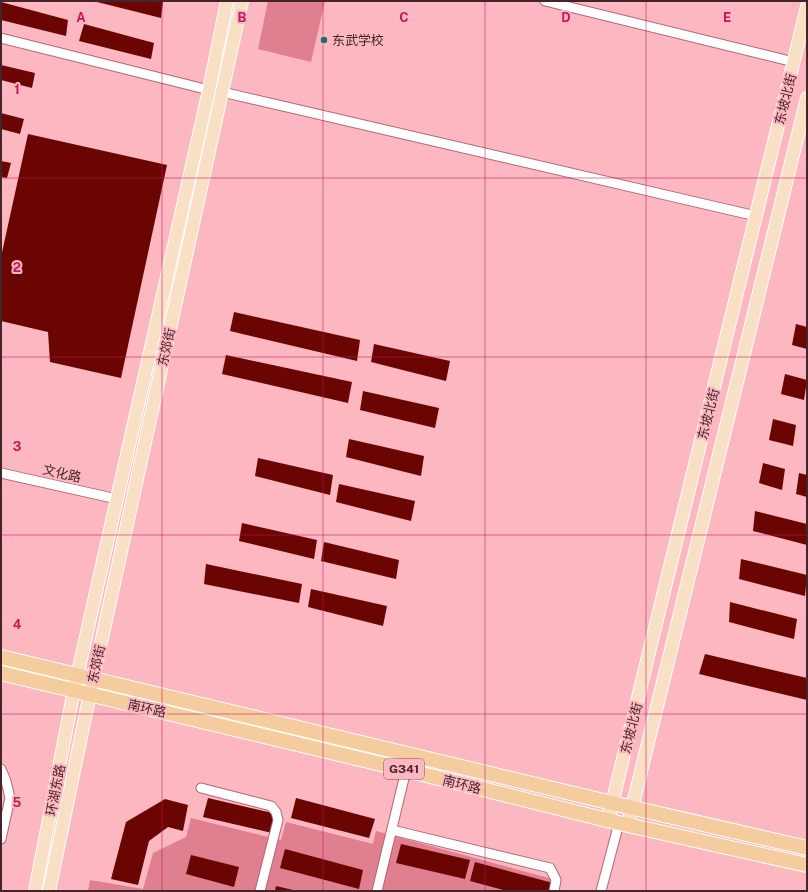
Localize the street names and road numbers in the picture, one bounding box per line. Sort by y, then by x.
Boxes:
street label: 东坡北街 [772,72,799,126]
street label: 东郊街 [155,326,178,368]
street label: 东坡北街 [695,387,722,441]
street label: 文化路 [41,462,83,485]
street label: 东郊街 [85,643,108,685]
street label: 南环路 [126,697,168,720]
street label: 东坡北街 [618,701,645,755]
road number: G341 [384,759,424,779]
street label: 环湖东路 [43,763,68,817]
street label: 南环路 [441,772,483,796]

